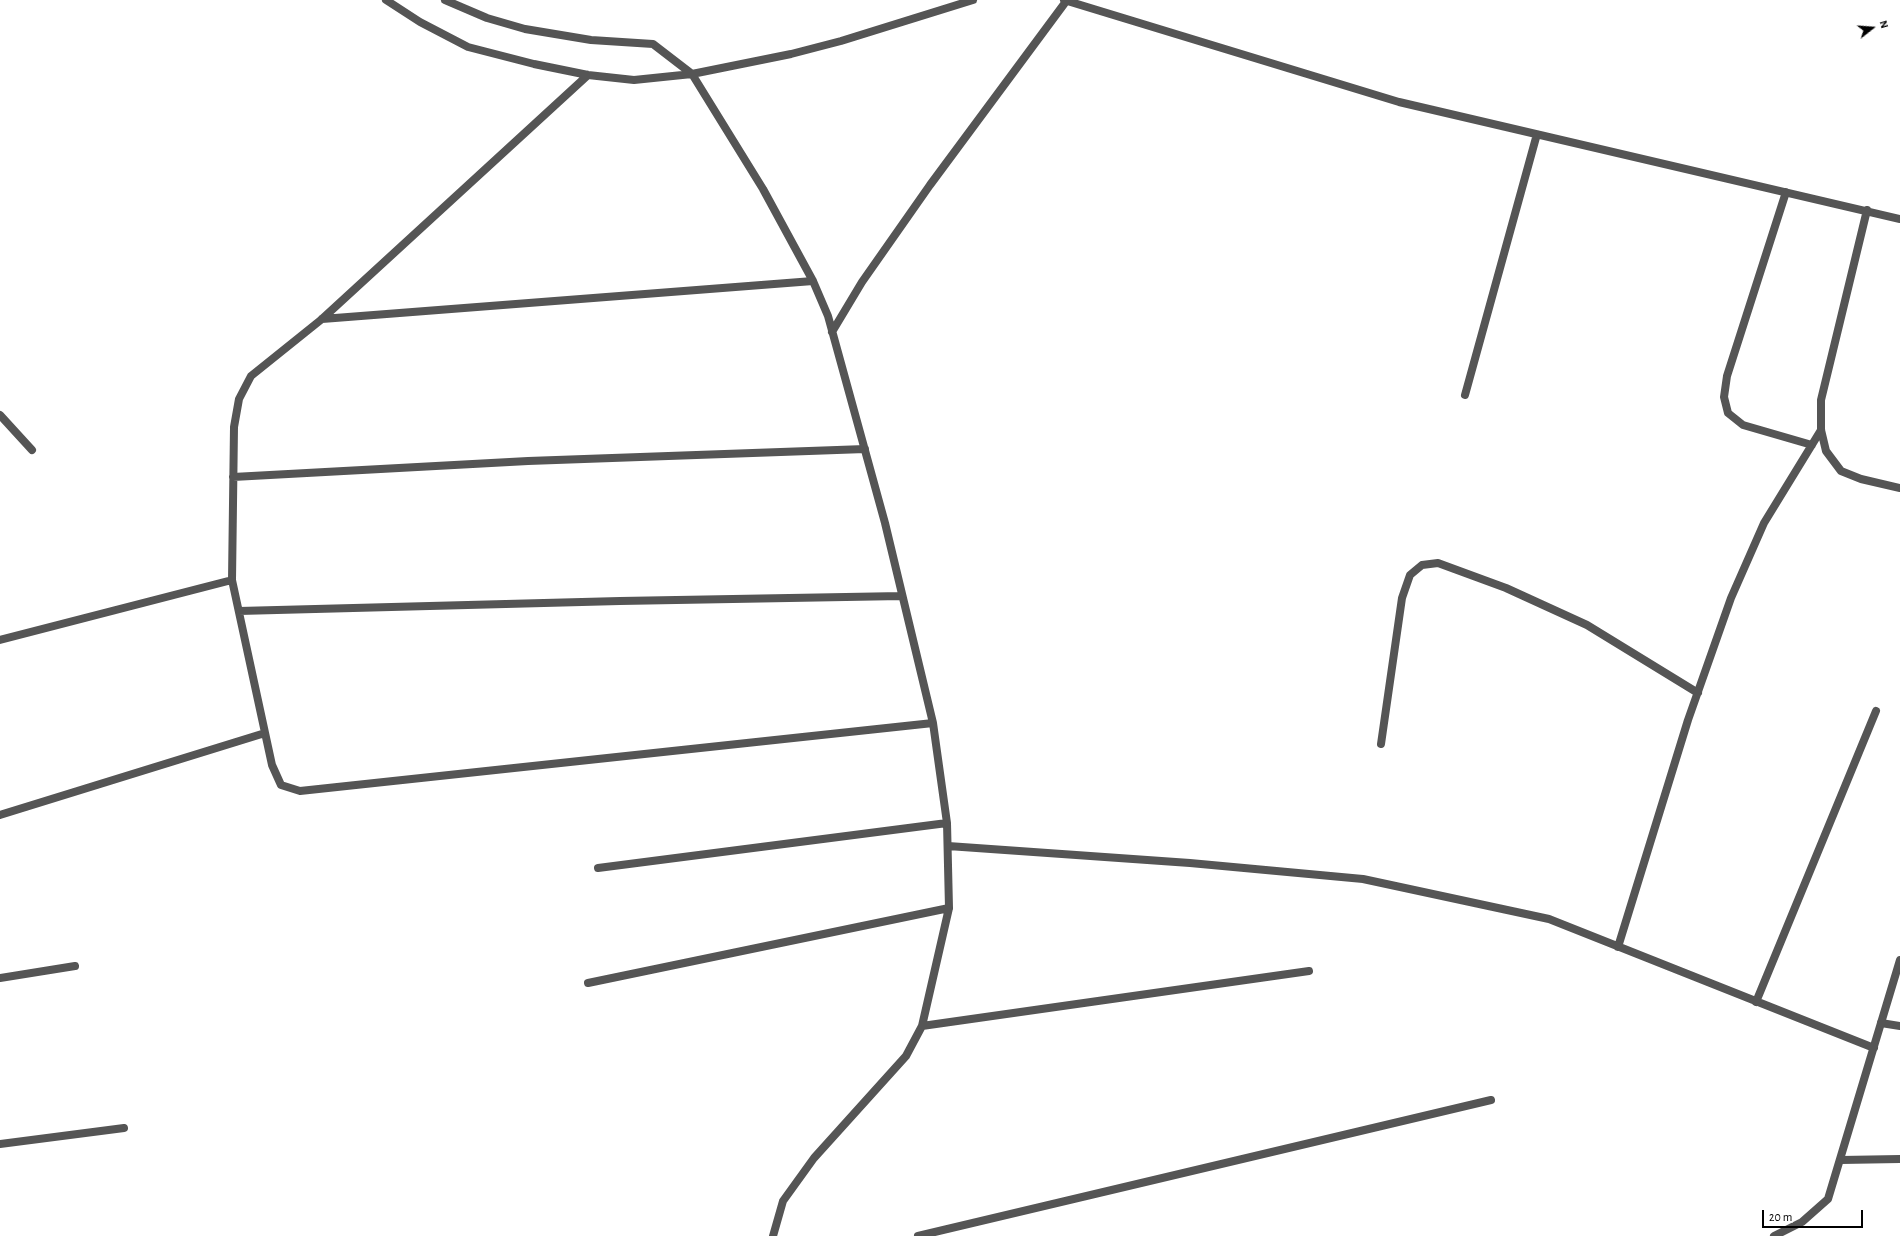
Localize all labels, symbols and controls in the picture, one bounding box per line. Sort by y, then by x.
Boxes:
north arrow [1852,8,1892,48]
text: N [1878,19,1890,30]
scale bar [1764,1202,1865,1228]
text: 20 m [1769,1211,1792,1223]

